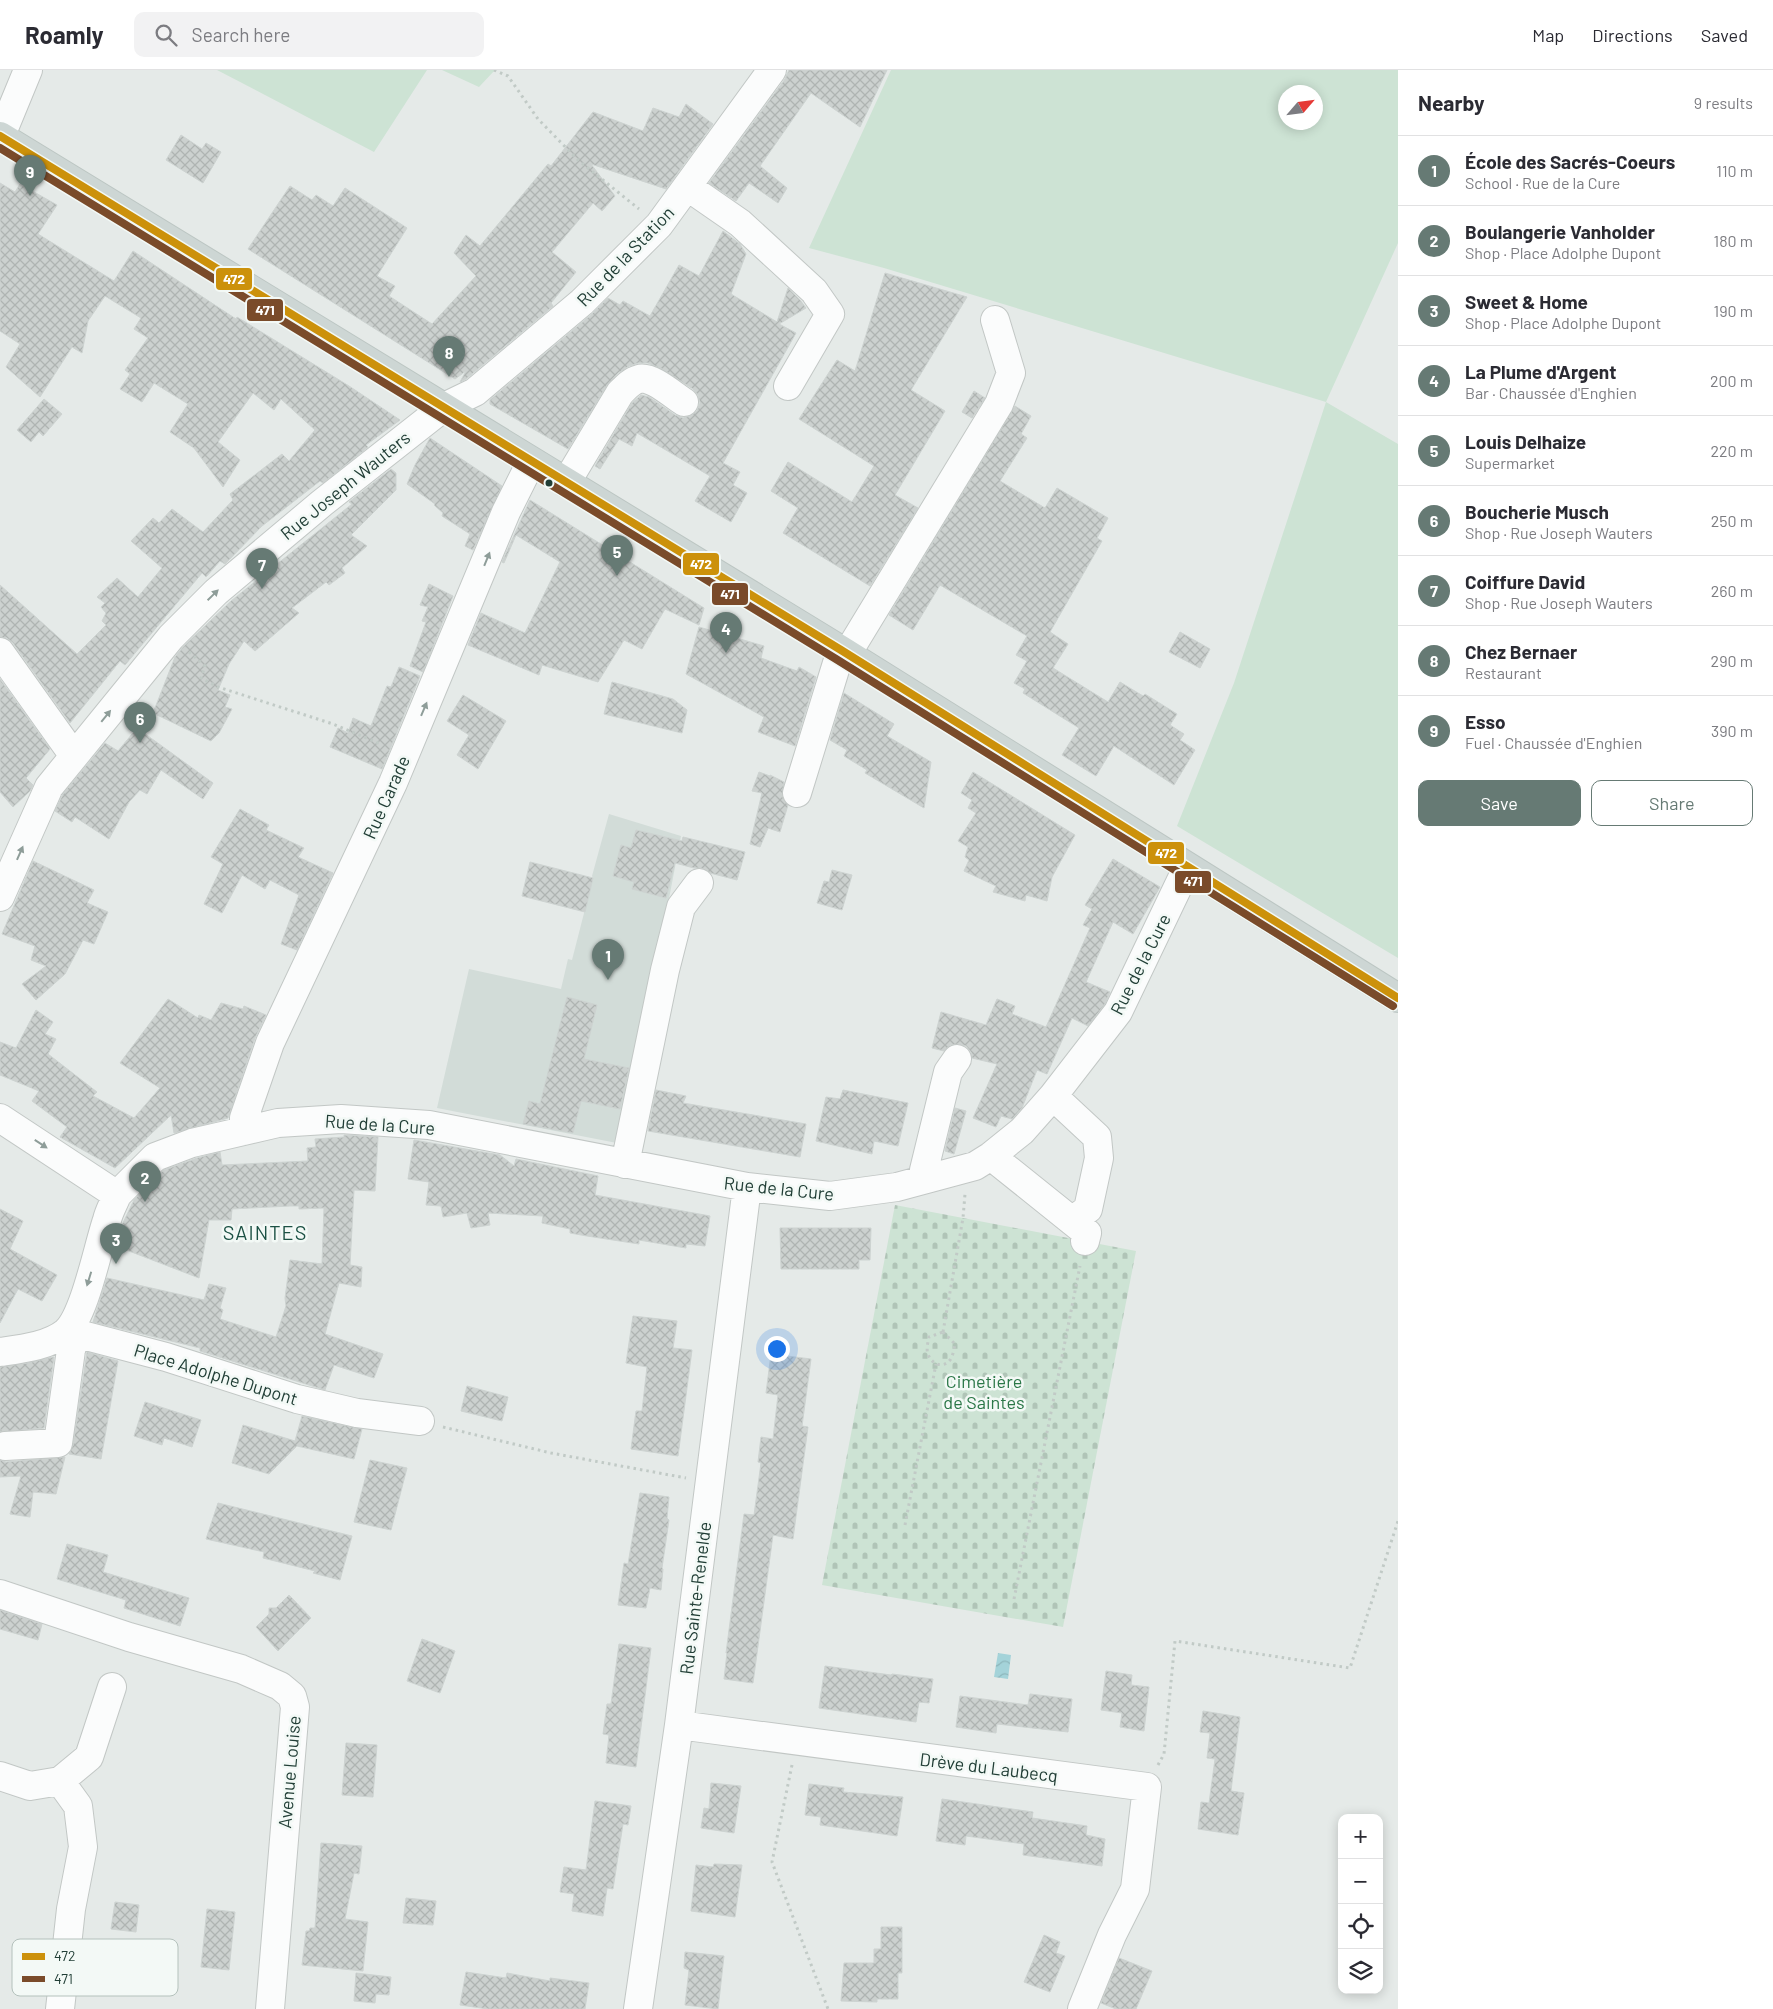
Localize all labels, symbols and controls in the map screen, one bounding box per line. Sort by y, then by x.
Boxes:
search box [134,12,484,57]
text: Roamly [25,20,104,49]
icon: search [152,21,180,49]
text: Search here [192,23,290,46]
text: Map [1532,24,1564,46]
text: Directions [1592,24,1673,46]
text: Saved [1701,24,1748,46]
north arrow [1278,85,1323,130]
text: Nearby [1418,90,1484,115]
text: 9 results [1694,93,1753,112]
text: École des Sacrés-Coeurs [1465,150,1675,173]
pin: 9 [14,155,46,196]
text: 1 [1431,161,1437,180]
text: 110 m [1716,161,1753,180]
text: School · Rue de la Cure [1465,173,1620,192]
street label: Rue de la Station [572,201,678,311]
text: Boulangerie Vanholder [1465,220,1655,243]
text: 2 [1430,231,1438,250]
text: 180 m [1714,231,1753,250]
text: Shop · Place Adolphe Dupont [1465,243,1661,262]
line badge: 472 [215,267,253,291]
text: 472 [223,270,245,287]
text: Sweet & Home [1465,290,1588,313]
line badge: 471 [246,298,284,322]
text: 471 [255,301,275,318]
text: 3 [1430,301,1438,320]
text: 190 m [1714,301,1753,320]
text: Shop · Place Adolphe Dupont [1465,313,1661,332]
pin: 8 [433,336,465,377]
text: La Plume d'Argent [1465,360,1616,383]
text: 4 [1429,371,1439,390]
text: 200 m [1710,371,1753,390]
text: Bar · Chaussée d'Enghien [1465,383,1637,402]
street label: Rue Joseph Wauters [276,426,414,544]
text: Louis Delhaize [1465,430,1586,453]
text: 5 [1430,441,1438,460]
text: 220 m [1710,441,1753,460]
text: Supermarket [1465,453,1555,472]
unlabelled marker [544,478,554,488]
text: Boucherie Musch [1465,500,1609,523]
text: 6 [1430,511,1438,530]
text: 250 m [1711,511,1753,530]
text: Shop · Rue Joseph Wauters [1465,523,1653,542]
pin: 5 [601,535,633,576]
pin: 7 [246,548,278,589]
one-way arrow [483,551,491,566]
line badge: 472 [682,552,720,576]
text: 472 [690,555,712,572]
text: Coiffure David [1465,570,1585,593]
text: 7 [1430,581,1438,600]
text: 260 m [1711,581,1753,600]
line badge: 471 [711,582,749,606]
text: 471 [720,585,740,602]
one-way arrow [207,589,219,601]
text: Shop · Rue Joseph Wauters [1465,593,1653,612]
pin: 4 [710,612,742,653]
text: Chez Bernaer [1465,640,1577,663]
text: 8 [1430,651,1438,670]
text: 290 m [1711,651,1753,670]
text: Restaurant [1465,663,1542,682]
one-way arrow [420,701,428,716]
pin: 6 [124,702,156,743]
one-way arrow [100,710,111,723]
text: Esso [1465,710,1506,733]
text: 9 [1430,721,1438,740]
text: 390 m [1711,721,1753,740]
text: Fuel · Chaussée d'Enghien [1465,733,1642,752]
street label: Rue Carade [358,752,414,842]
button: Save [1418,780,1581,826]
button: Share [1591,780,1753,826]
line badge: 472 [1147,841,1185,865]
text: 472 [1155,844,1177,861]
one-way arrow [16,846,24,860]
line badge: 471 [1174,870,1212,894]
text: 471 [1183,872,1203,889]
street label: Rue de la Cure [1105,910,1175,1018]
pin: 1 [592,939,624,980]
street label: Rue de la Cure [324,1109,436,1139]
one-way arrow [34,1140,48,1149]
pin: 2 [129,1161,161,1202]
street label: Rue de la Cure [723,1171,835,1205]
district label: SAINTES [223,1220,307,1244]
pin: 3 [100,1223,132,1264]
one-way arrow [85,1272,93,1287]
your location [764,1336,790,1362]
street label: Place Adolphe Dupont [131,1339,301,1409]
park label: Cimetière de Saintes [943,1370,1025,1413]
street label: Rue Sainte-Renelde [675,1520,715,1676]
street label: Avenue Louise [273,1715,305,1829]
street label: Drève du Laubecq [919,1748,1059,1786]
map controls [1338,1814,1383,1994]
button: + [1338,1814,1383,1859]
button: − [1338,1859,1383,1904]
button: locate [1338,1904,1383,1949]
legend [12,1939,178,1996]
text: 472 [54,1947,75,1964]
button: layers [1338,1949,1383,1994]
text: 471 [54,1970,73,1987]

